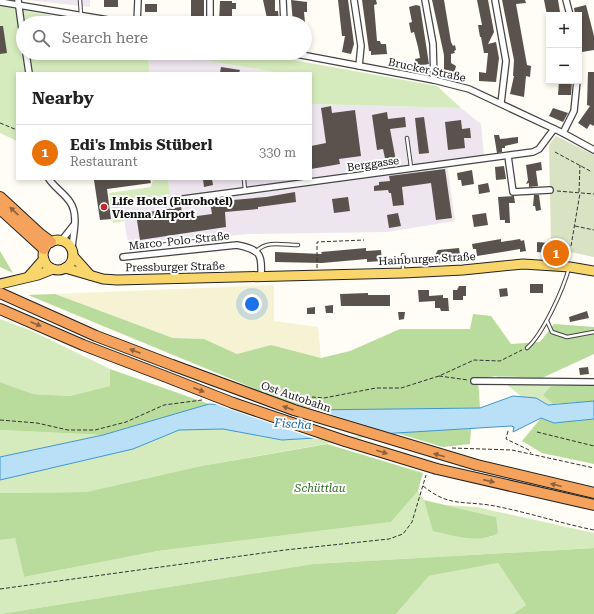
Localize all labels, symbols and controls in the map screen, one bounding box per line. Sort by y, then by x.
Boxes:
map controls [546,12,582,84]
button: + [546,12,582,48]
search box [16,16,312,60]
icon: search [30,27,52,49]
text: Search here [62,29,148,47]
button: − [546,48,582,84]
street label: Brucker Straße [387,55,467,85]
text: Nearby [32,88,94,108]
text: Edi's Imbis Stüberl [70,136,212,154]
text: 1 [41,145,49,160]
text: 330 m [259,145,296,160]
text: Restaurant [70,154,138,169]
street label: Berggasse [346,154,400,174]
place label: Life Hotel (Eurohotel) Vienna Airport [112,195,233,221]
marker: Life Hotel (Eurohotel) Vienna Airport [99,202,109,212]
one-way arrow [9,206,20,215]
street label: Marco-Polo-Straße [128,229,230,253]
pin: 1 [543,238,569,268]
street label: Hainburger Straße [378,250,476,268]
street label: Pressburger Straße [125,260,225,274]
your location [242,294,262,314]
one-way arrow [30,322,42,328]
one-way arrow [129,348,141,354]
street label: Ost Autobahn [259,379,333,415]
one-way arrow [193,388,205,394]
one-way arrow [282,405,294,411]
water label: Fischa [273,416,312,432]
one-way arrow [377,449,389,455]
one-way arrow [433,452,445,458]
one-way arrow [483,479,495,485]
one-way arrow [550,481,562,487]
park label: Schüttlau [294,482,346,495]

